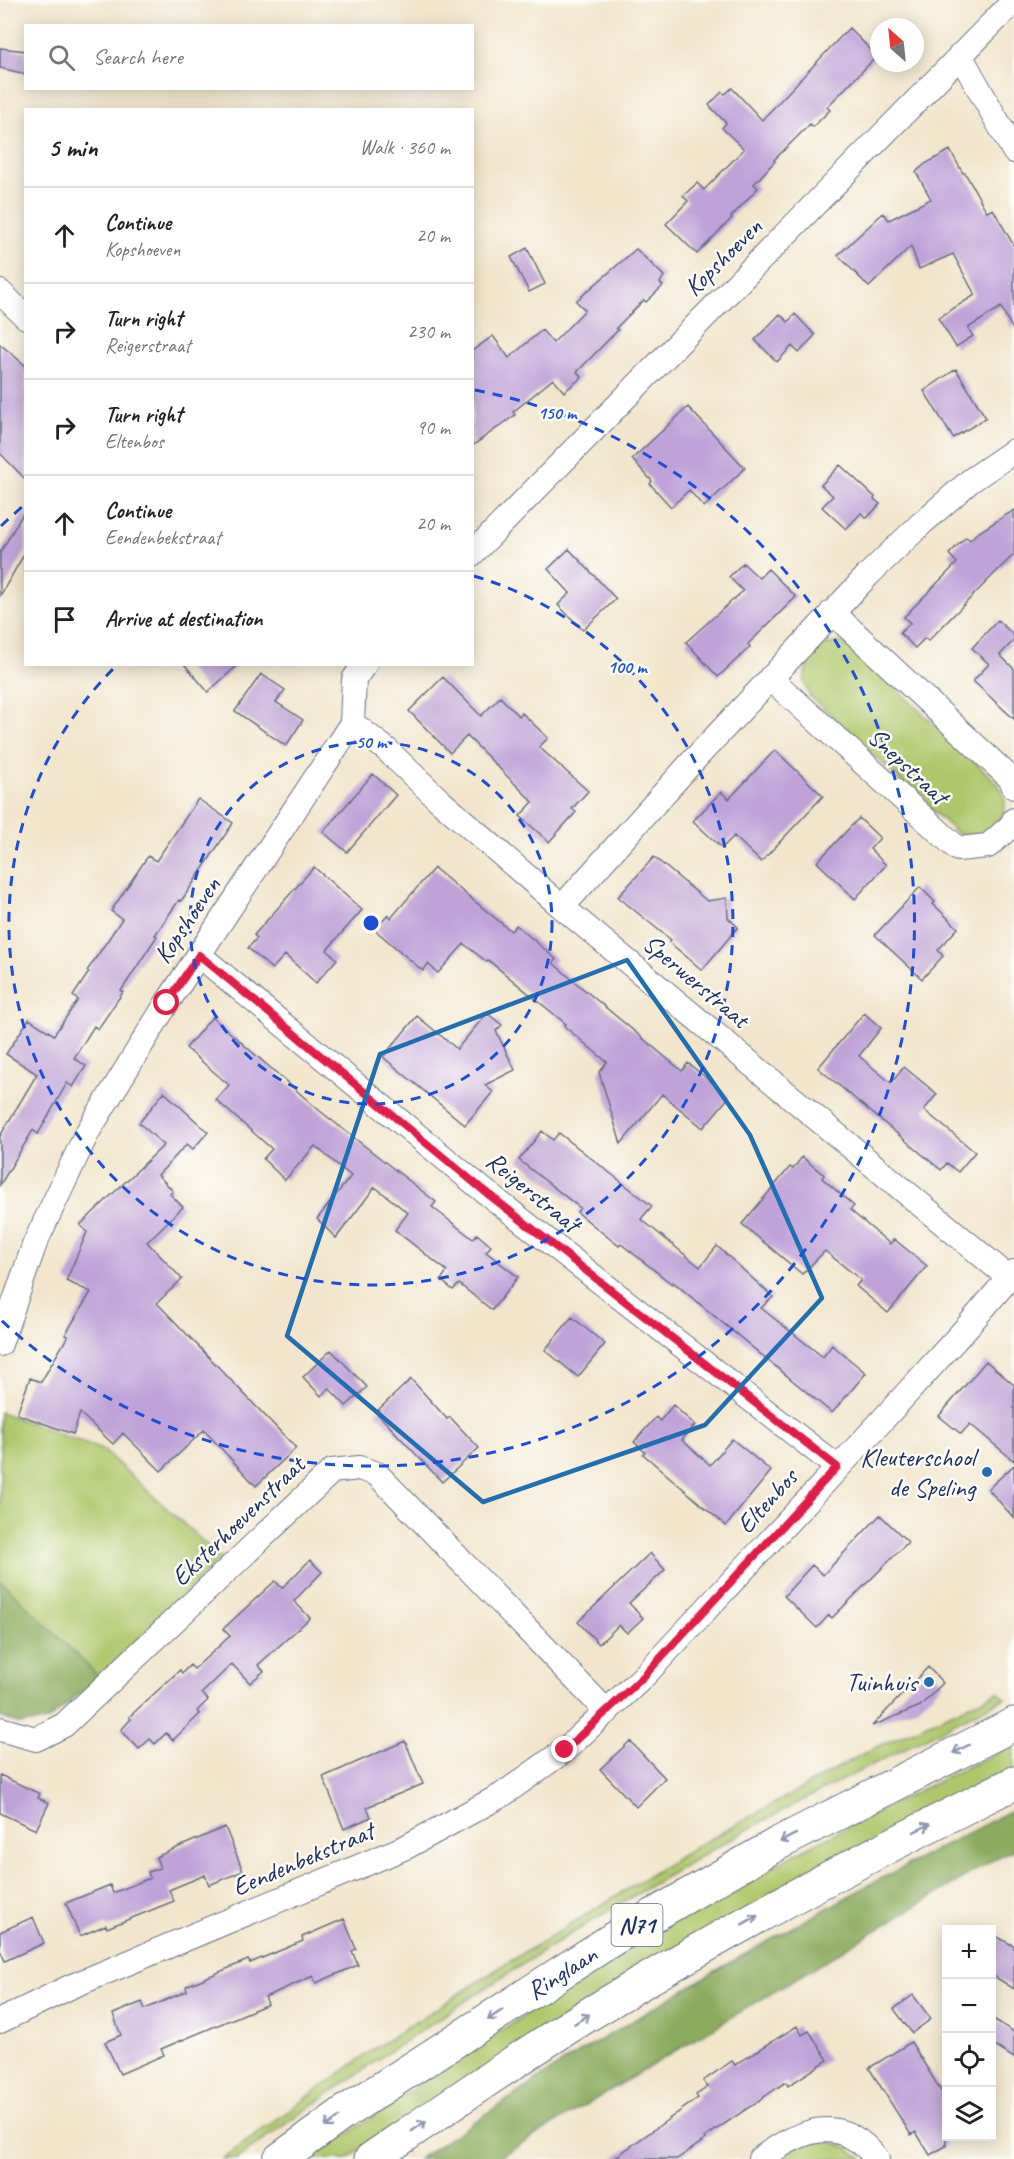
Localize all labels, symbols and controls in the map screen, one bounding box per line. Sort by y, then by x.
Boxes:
north arrow [870,18,924,72]
search box [24,24,474,90]
icon: search [45,41,78,74]
text: Search here [93,43,183,71]
text: 5 min [48,131,97,164]
text: Walk · 360 m [360,135,450,160]
text: Continue [105,209,171,237]
street label: Kopshoeven [677,211,769,303]
icon: ahead [48,219,81,252]
text: 20 m [416,223,450,248]
text: Kopshoeven [105,237,180,262]
text: Turn right [105,305,182,333]
icon: right [48,315,81,348]
text: 230 m [407,319,450,344]
text: Reigerstraat [105,333,191,358]
text: Turn right [105,401,182,429]
text: 150 m [538,402,578,424]
icon: right [48,411,81,444]
text: 90 m [416,415,450,440]
text: Eltenbos [105,429,164,454]
text: Continue [105,497,171,525]
icon: ahead [48,507,81,540]
text: 20 m [416,511,450,536]
text: Eendenbekstraat [105,525,221,550]
icon: arrive [48,603,81,636]
text: Arrive at destination [105,605,262,633]
text: 100 m [608,656,648,678]
street label: Snepstraat [861,720,958,814]
text: 50 m [356,731,388,753]
street label: Kopshoeven [146,870,228,970]
centre of rings [361,913,381,933]
street label: Sperwerstraat [636,927,758,1037]
route start [153,989,179,1015]
street label: Reigerstraat [479,1144,589,1242]
place label: Kleuterschool de Speling [860,1441,980,1504]
street label: Eksterhoevenstraat [164,1447,313,1593]
street label: Eltenbos [729,1460,806,1540]
marker: Kleuterschool de Speling [980,1465,994,1479]
place label: Tuinhuis [846,1666,919,1699]
marker: Tuinhuis [922,1675,936,1689]
route end [551,1736,577,1762]
one-way arrow [953,1744,971,1756]
street label: Eendenbekstraat [227,1813,382,1904]
one-way arrow [913,1822,931,1833]
one-way arrow [779,1833,797,1845]
road number: N71 [612,1904,662,1946]
one-way arrow [741,1914,759,1925]
map controls [942,1925,996,2141]
button: + [942,1925,996,1979]
street label: Ringlaan [520,1937,604,2007]
button: − [942,1979,996,2033]
one-way arrow [487,2010,504,2022]
one-way arrow [574,2013,590,2025]
button: locate [942,2033,996,2087]
button: layers [942,2087,996,2141]
one-way arrow [324,2116,340,2128]
one-way arrow [411,2120,427,2132]

